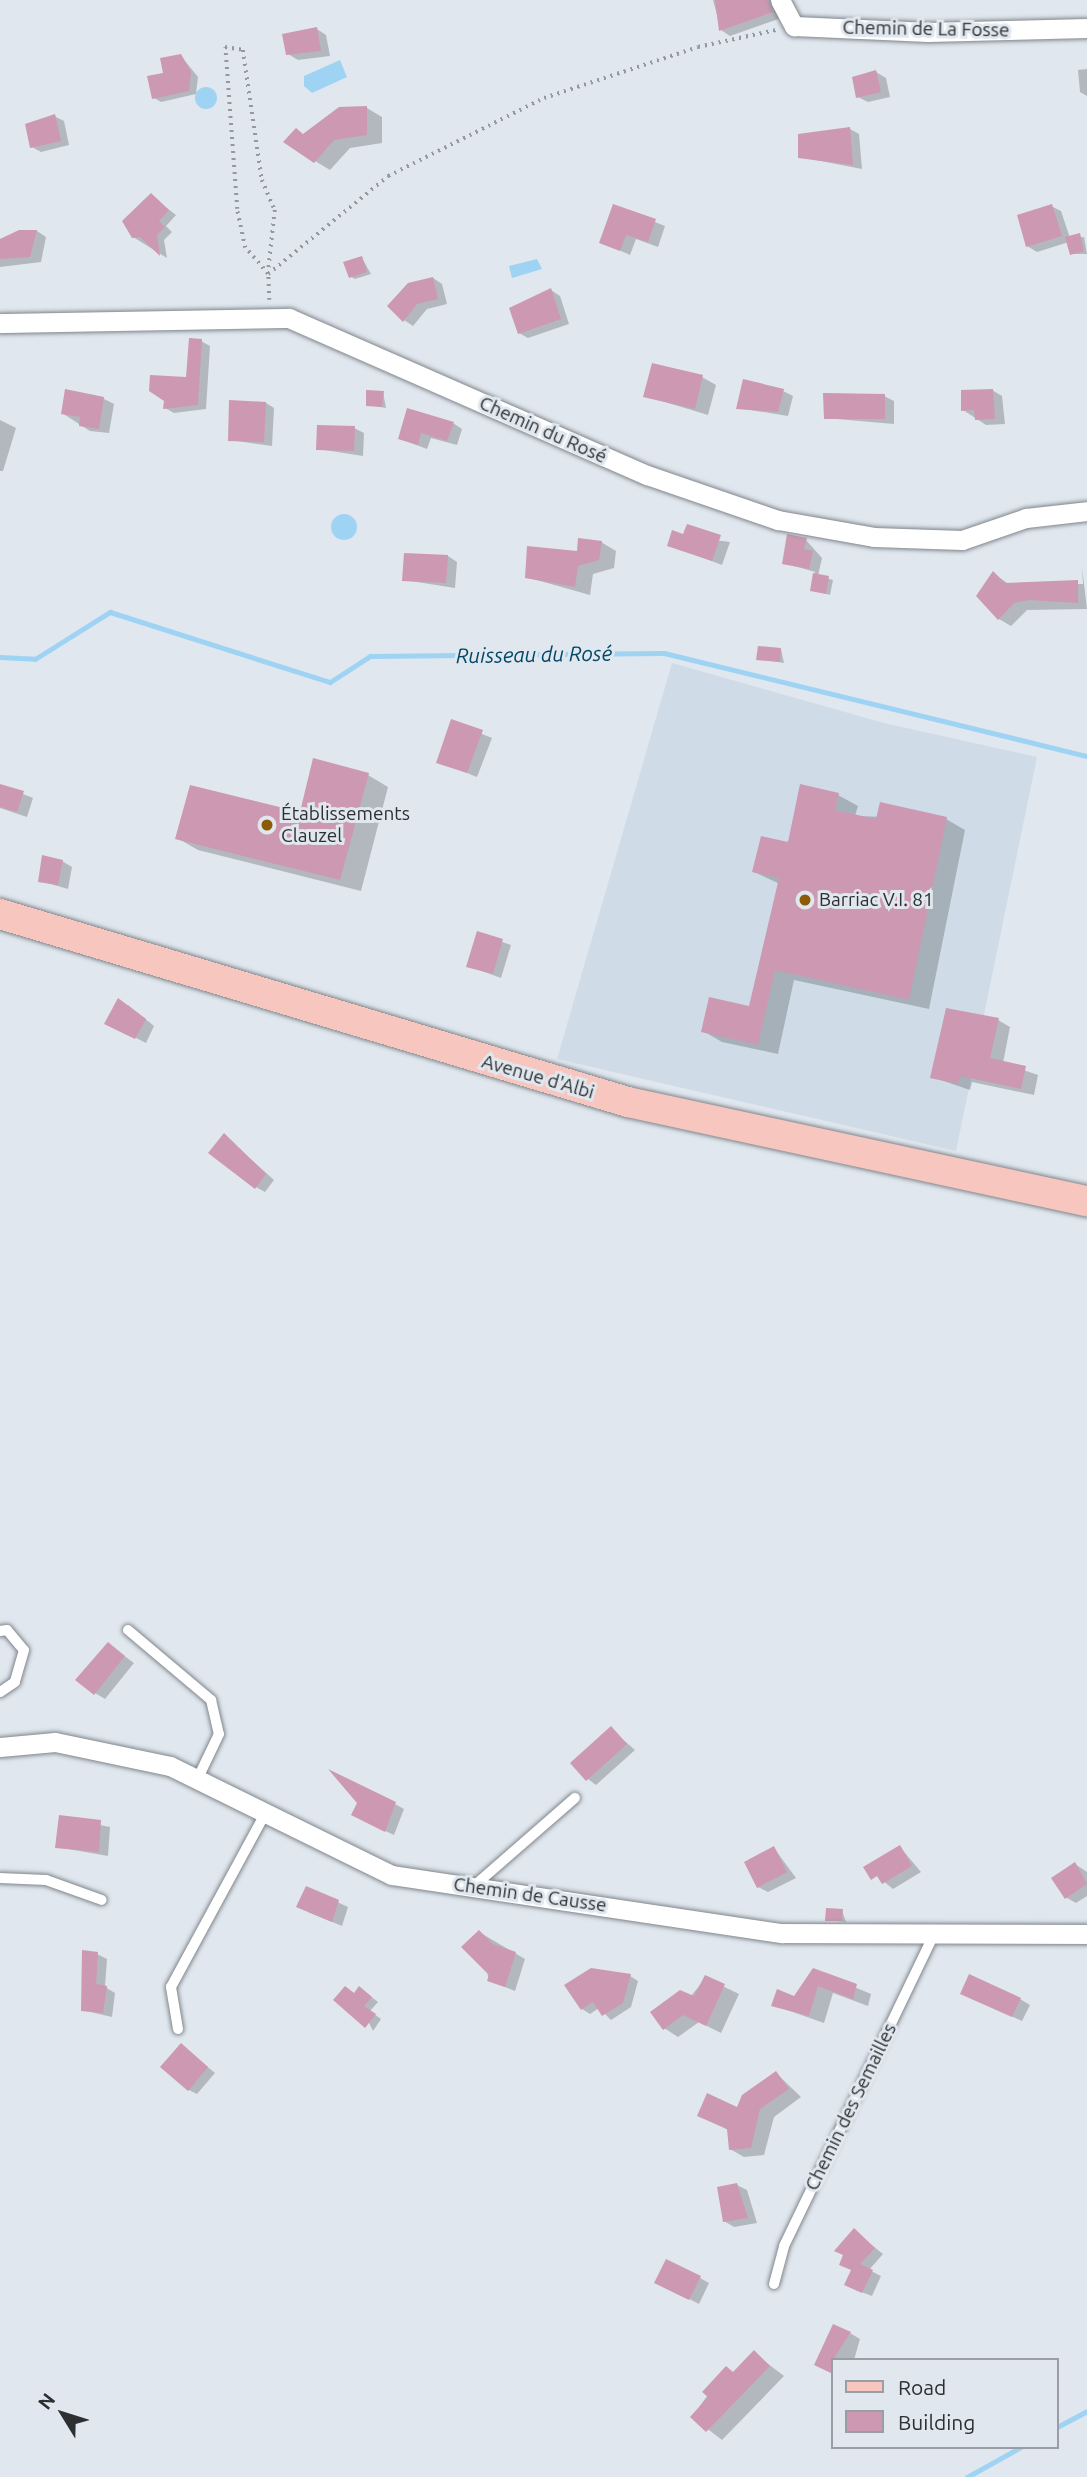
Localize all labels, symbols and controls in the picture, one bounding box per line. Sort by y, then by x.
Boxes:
street label: Chemin de La Fosse [842,16,1010,42]
street label: Chemin du Rosé [476,392,610,468]
water label: Ruisseau du Rosé [456,640,612,668]
place label: Établissements Clauzel [281,803,410,847]
marker: Établissements Clauzel [259,817,275,833]
place label: Barriac V.I. 81 [819,889,934,911]
marker: Barriac V.I. 81 [797,892,813,908]
street label: Avenue d'Albi [479,1050,597,1104]
street label: Chemin de Causse [452,1873,608,1917]
street label: Chemin des Semailles [801,2020,901,2194]
legend [832,2358,1059,2449]
text: Road [898,2375,946,2399]
north arrow [28,2379,98,2449]
text: N [33,2389,59,2413]
text: Building [898,2410,975,2434]

